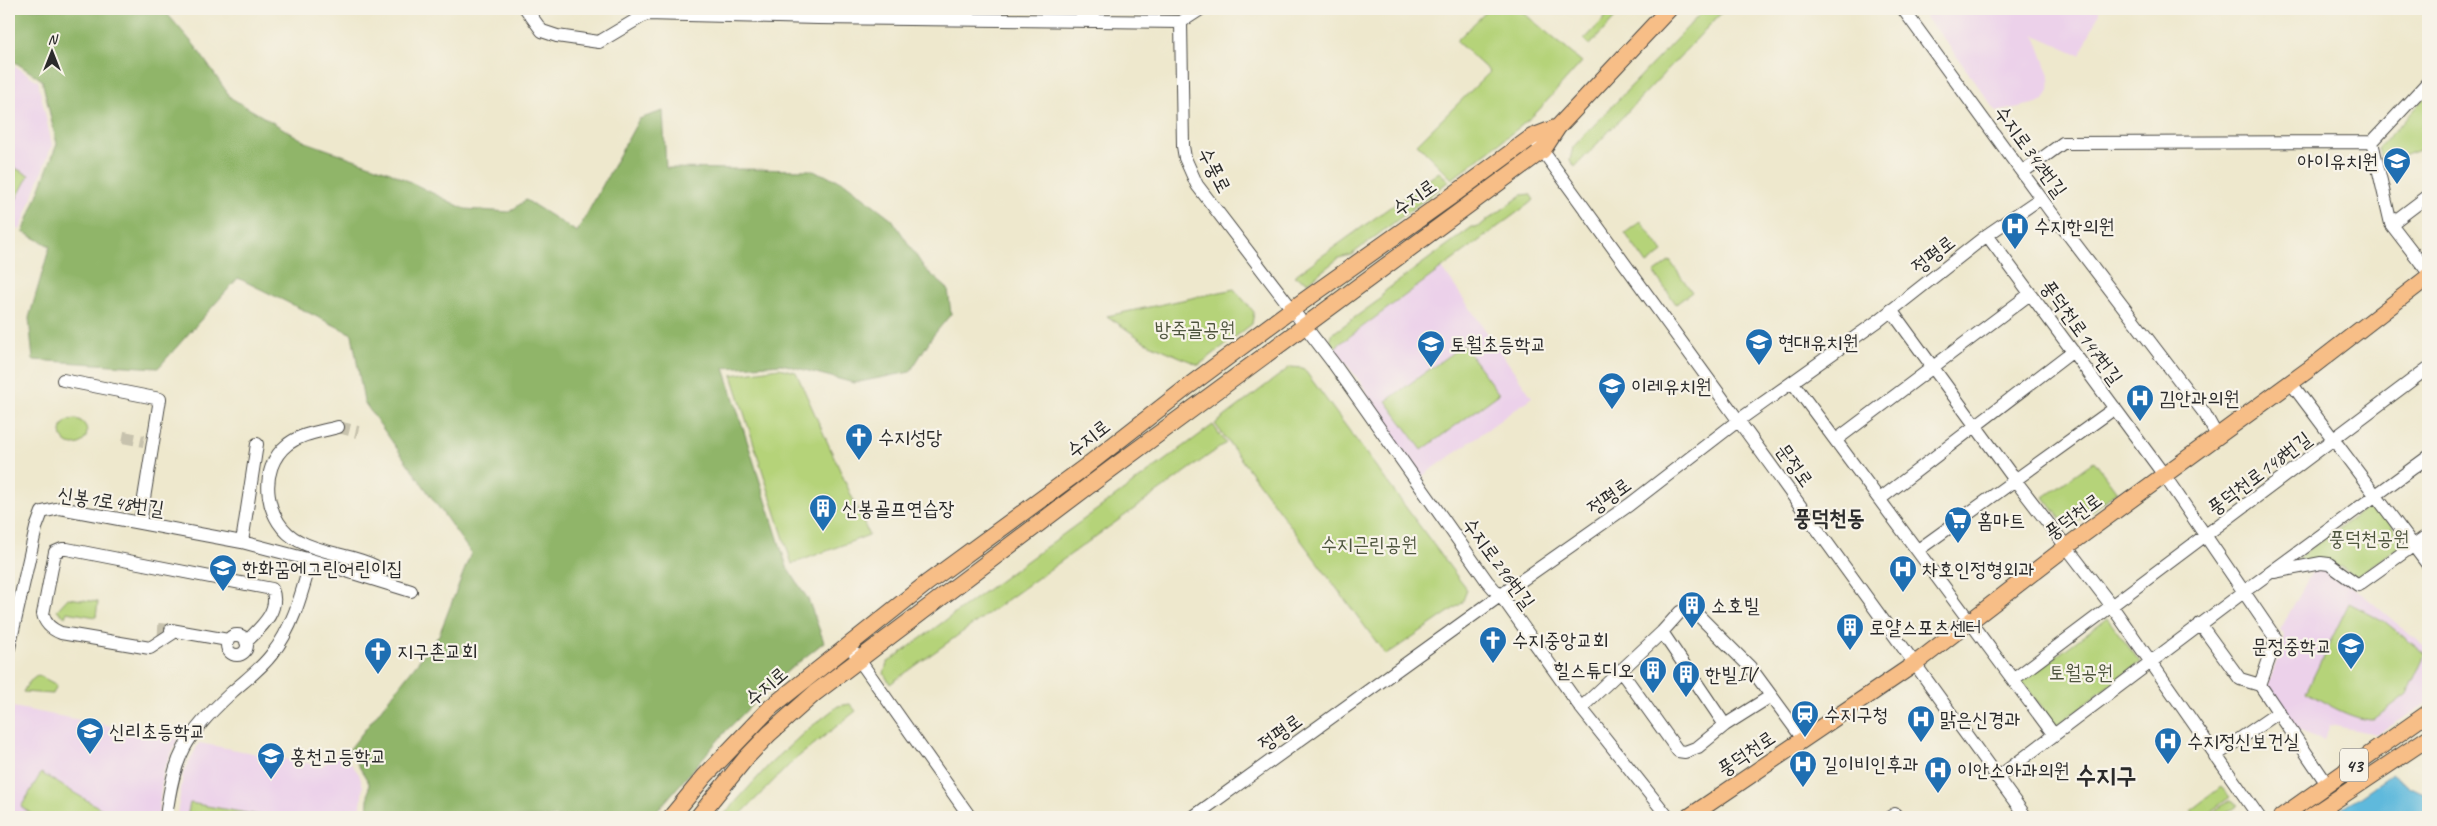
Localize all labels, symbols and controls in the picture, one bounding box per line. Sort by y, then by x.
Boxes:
north arrow [28,28,78,78]
text: N [48,31,59,48]
street label: 수지로342번길 [1989,100,2072,202]
street label: 수풍로 [1192,143,1237,197]
school or university icon: 아이유치원 [2382,146,2412,185]
place label: 아이유치원 [2298,149,2378,174]
street label: 수지로 [1387,173,1441,221]
hospital icon: 수지한의원 [2000,211,2030,250]
place label: 수지한의원 [2034,214,2114,239]
street label: 정평로 [1907,230,1960,279]
street label: 풍덕천로147번길 [2035,275,2128,390]
park label: 방죽골공원 [1155,317,1235,342]
school or university icon: 현대유치원 [1744,327,1774,366]
school or university icon: 토월초등학교 [1416,329,1446,368]
place label: 현대유치원 [1778,330,1858,355]
place label: 토월초등학교 [1450,332,1547,357]
school or university icon: 이레유치원 [1597,371,1627,410]
place label: 이레유치원 [1631,374,1711,399]
hospital icon: 김안과의원 [2125,383,2155,422]
place label: 김안과의원 [2159,386,2239,411]
street label: 수지로 [1062,414,1115,463]
church icon: 수지성당 [844,422,874,461]
place label: 수지성당 [878,425,942,450]
street label: 풍덕천로148번길 [2202,426,2316,521]
street label: 문정로 [1770,438,1819,492]
street label: 정평로 [1582,472,1636,521]
street label: 신봉1로48번길 [56,482,166,521]
street label: 풍덕천로 [2040,487,2107,545]
building icon: 신봉골프연습장 [808,493,838,532]
place label: 신봉골프연습장 [842,496,955,521]
district label: 풍덕천동 [1794,504,1865,532]
supermarket icon: 홈마트 [1943,505,1973,544]
place label: 홈마트 [1977,508,2025,533]
street label: 수지로296번길 [1457,512,1540,614]
park label: 풍덕천공원 [2329,526,2409,551]
park label: 수지근린공원 [1321,532,1417,557]
school or university icon: 한화꿈에그린어린이집 [208,553,238,592]
hospital icon: 차호인정형외과 [1888,554,1918,593]
place label: 한화꿈에그린어린이집 [242,556,403,581]
place label: 차호인정형외과 [1922,557,2035,582]
building icon: 소호빌 [1677,590,1707,629]
place label: 소호빌 [1711,593,1760,618]
building icon: 로얄스포츠센터 [1835,612,1865,651]
place label: 로얄스포츠센터 [1869,615,1982,640]
church icon: 수지중앙교회 [1478,625,1508,664]
place label: 수지중앙교회 [1512,628,1609,653]
school or university icon: 문정중학교 [2336,631,2366,670]
place label: 문정중학교 [2252,634,2332,659]
church icon: 지구촌교회 [363,636,393,675]
place label: 지구촌교회 [397,639,477,664]
building icon: 힐스튜디오 [1638,655,1668,694]
place label: 힐스튜디오 [1554,658,1634,683]
building icon: 한빌IV [1671,659,1701,698]
park label: 토월공원 [2049,660,2113,685]
street label: 수지로 [740,661,793,712]
place label: 한빌IV [1705,662,1760,687]
station icon: 수지구청 [1790,699,1820,738]
place label: 수지구청 [1824,702,1888,727]
hospital icon: 맑은신경과 [1906,704,1936,743]
place label: 맑은신경과 [1940,707,2020,732]
street label: 정평로 [1253,708,1307,757]
school or university icon: 신리초등학교 [75,716,105,755]
place label: 신리초등학교 [109,719,206,744]
street label: 풍덕천로 [1713,725,1780,782]
hospital icon: 수지정신보건실 [2153,726,2183,765]
place label: 수지정신보건실 [2187,729,2300,754]
school or university icon: 홍천고등학교 [256,741,286,780]
place label: 홍천고등학교 [290,744,387,769]
road number: 43 [2340,748,2368,782]
hospital icon: 길이비인후과 [1788,749,1818,788]
place label: 길이비인후과 [1822,752,1919,777]
hospital icon: 이안소아과의원 [1923,755,1953,794]
place label: 이안소아과의원 [1957,758,2070,783]
district label: 수지구 [2076,760,2136,792]

